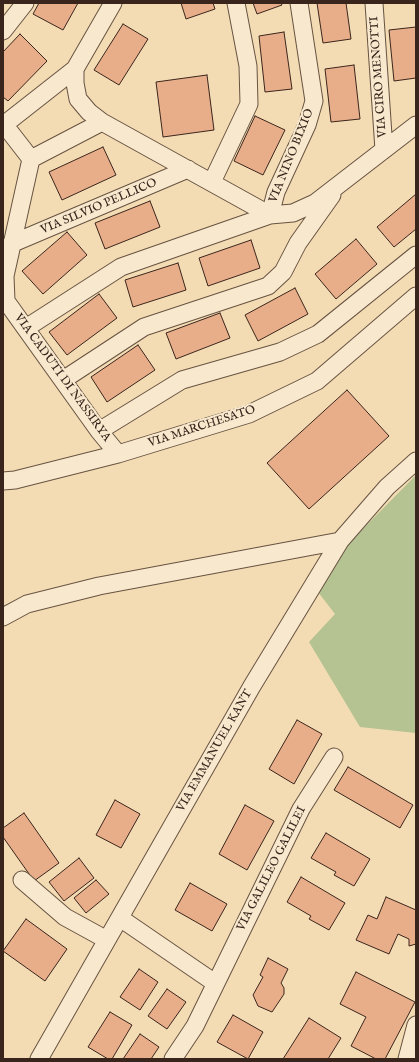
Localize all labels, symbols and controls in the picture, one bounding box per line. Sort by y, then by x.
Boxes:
street label: VIA CIRO MENOTTI [368,16,390,138]
street label: VIA NINO BIXIO [267,107,317,205]
street label: VIA SILVIO PELLICO [39,176,159,238]
street label: VIA CADUTI DI NASSIRYA [11,311,113,445]
street label: VIA MARCHESATO [147,403,257,451]
street label: VIA EMMANUEL KANT [174,687,256,815]
street label: VIA GALILEO GALILEI [234,804,310,934]

